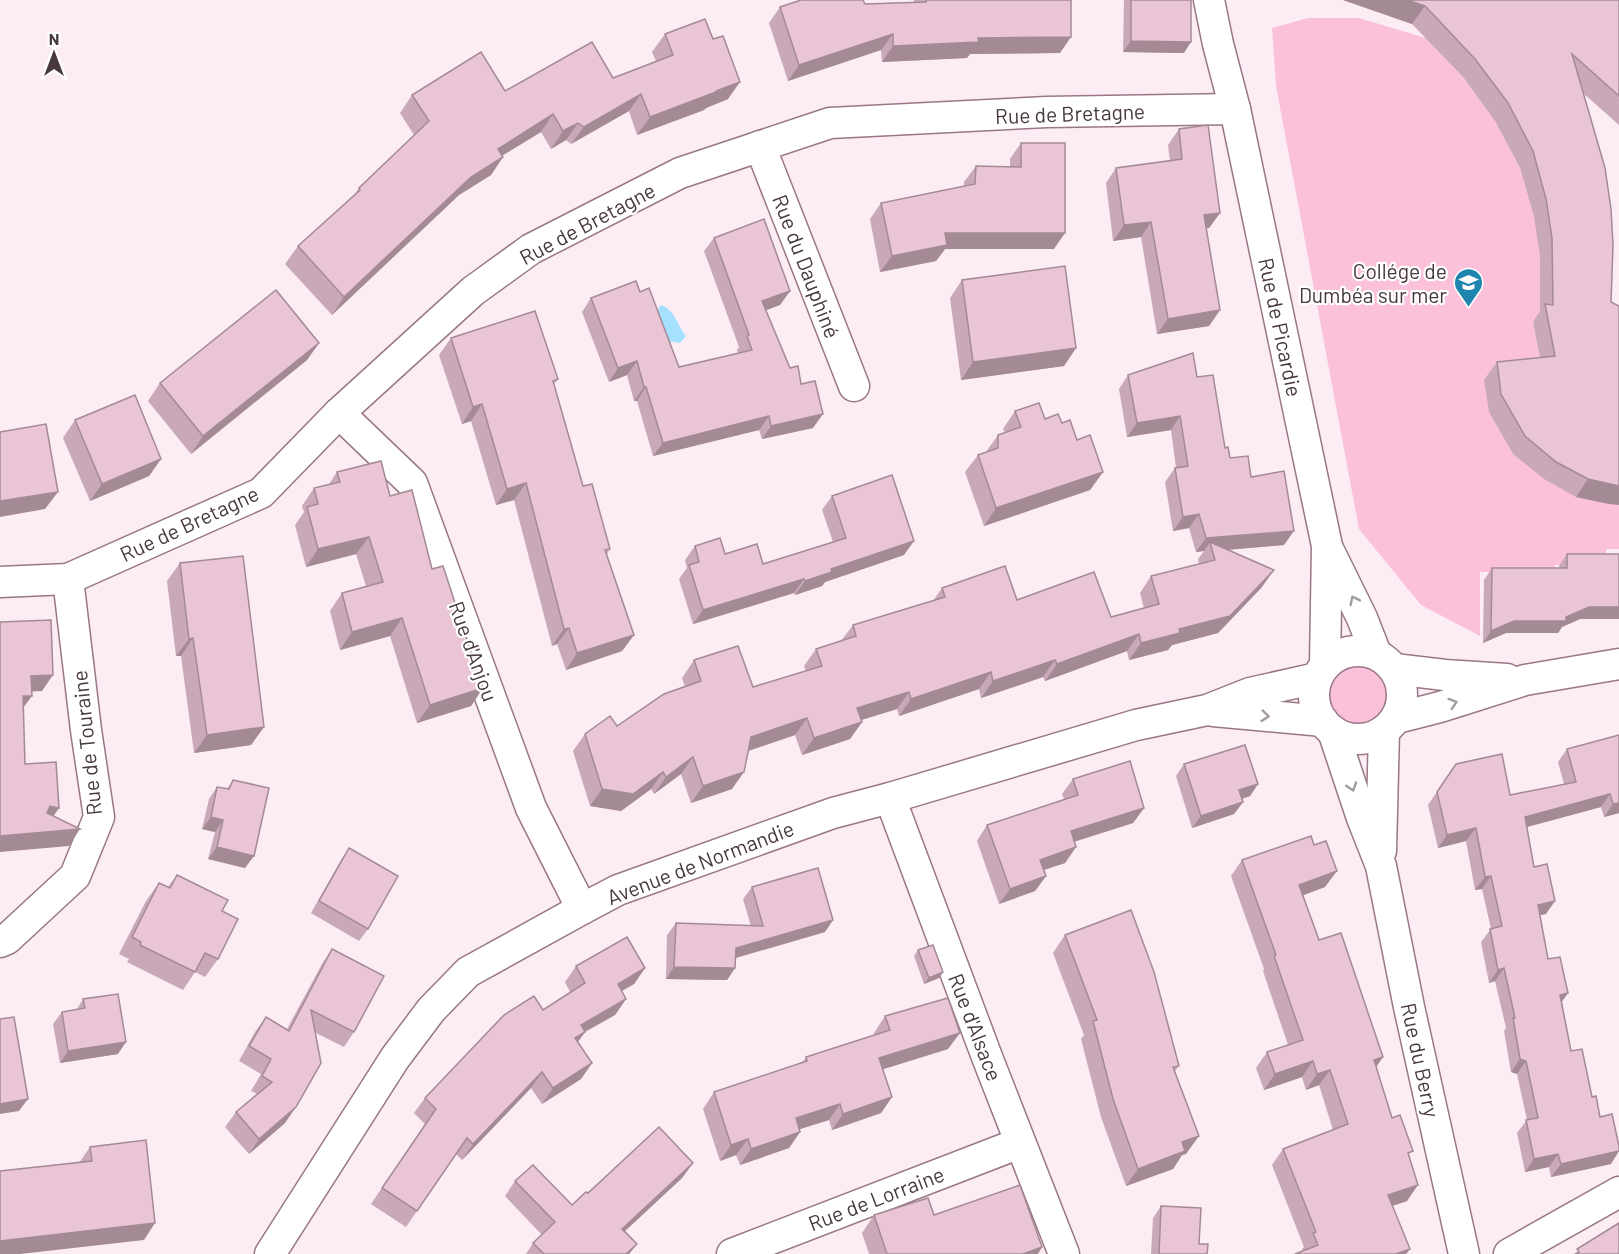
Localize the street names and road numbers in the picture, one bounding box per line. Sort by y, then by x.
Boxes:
street label: Rue de Bretagne [995,98,1145,128]
street label: Rue de Bretagne [515,177,659,269]
street label: Rue du Dauphiné [768,191,846,341]
street label: Rue de Picardie [1254,255,1308,399]
street label: Rue de Bretagne [116,480,262,566]
street label: Rue d'Anjou [444,598,504,704]
street label: Rue de Touraine [66,669,106,817]
street label: Avenue de Normandie [603,815,797,909]
street label: Rue d'Alsace [944,970,1008,1084]
street label: Rue du Berry [1397,1001,1445,1120]
street label: Rue de Lorraine [805,1161,947,1235]

